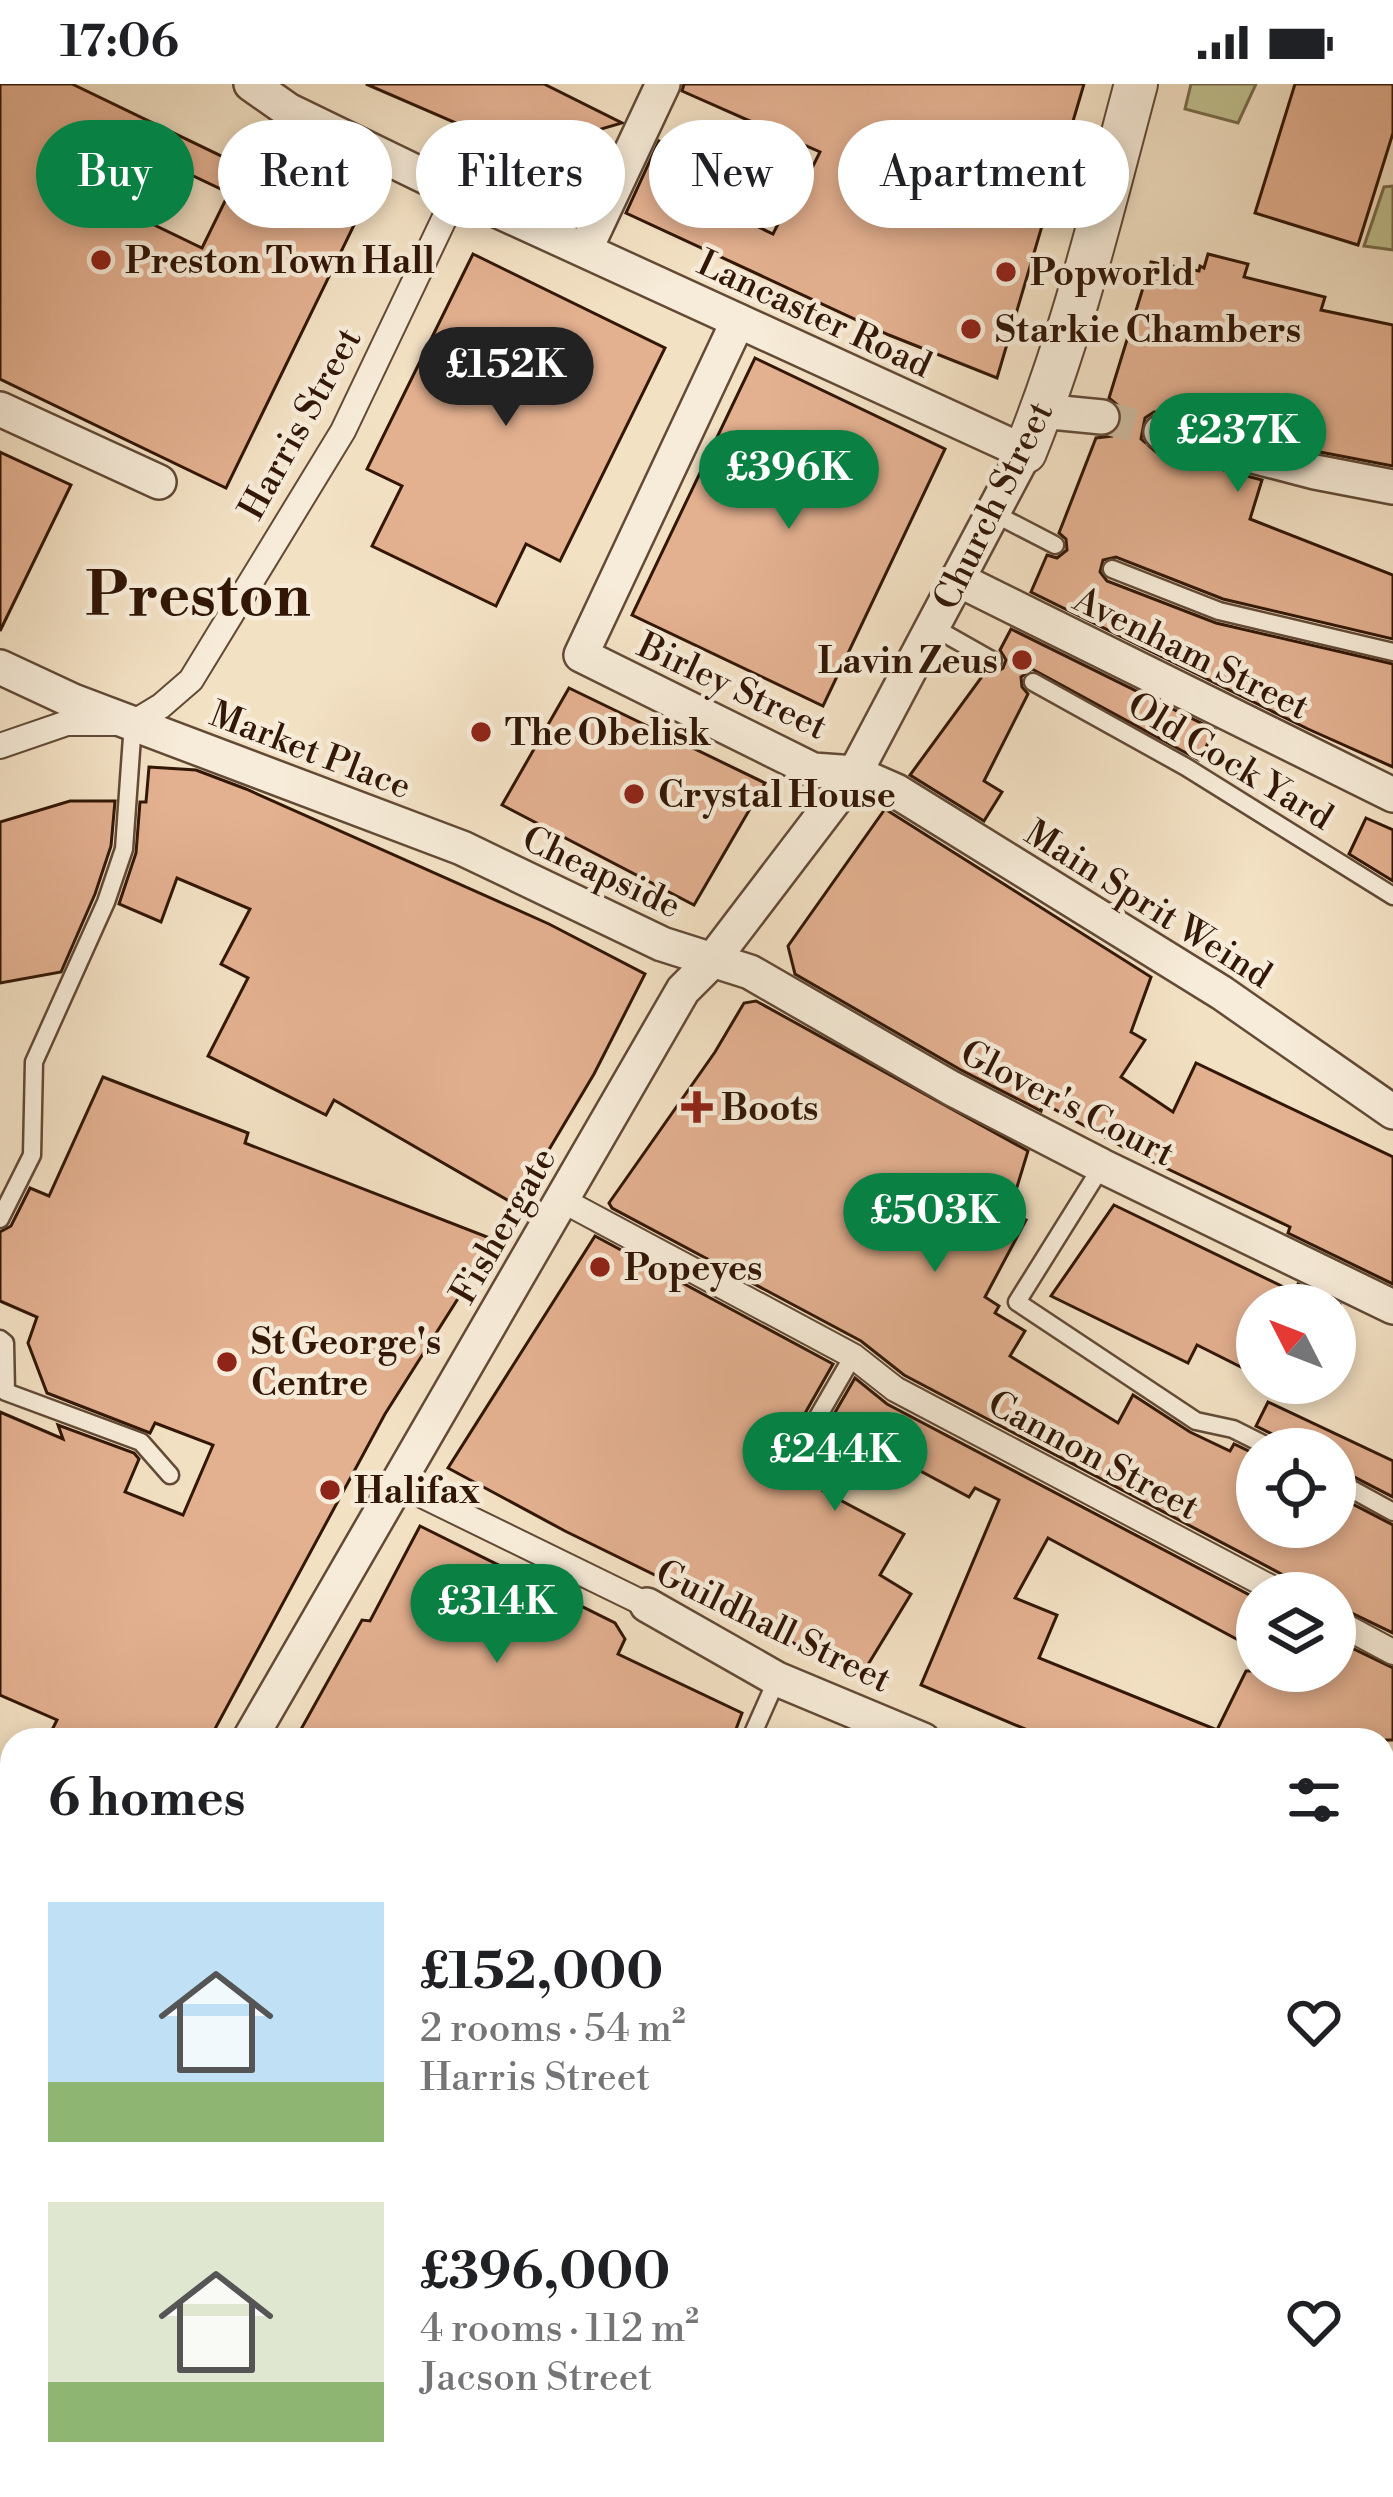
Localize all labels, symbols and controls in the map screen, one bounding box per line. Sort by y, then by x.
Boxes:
text: 17:06 [60,14,179,71]
chip: Buy [36,120,194,228]
chip: Rent [218,120,392,228]
chip: Filters [416,120,625,228]
chip: New [649,120,814,228]
chip: Apartment [838,120,1129,228]
place label: Preston Town Hall [125,240,435,285]
street label: Lancaster Road [690,241,939,389]
marker: Preston Town Hall [88,247,114,273]
place label: Popworld [1030,252,1194,297]
marker: Popworld [993,259,1019,285]
place label: Starkie Chambers [995,309,1301,354]
marker: Starkie Chambers [958,316,984,342]
street label: Harris Street [230,320,372,528]
pin: £152K [422,327,590,429]
text: £152K [446,341,566,390]
pin: £237K [1154,393,1322,495]
street label: Church Street [924,394,1064,618]
text: £237K [1176,407,1300,456]
pin: £396K [705,430,873,532]
text: £396K [726,444,852,493]
district label: Preston [85,560,311,635]
street label: Avenham Street [1065,577,1316,731]
street label: Birley Street [629,623,834,751]
place label: Lavin Zeus [818,640,998,685]
marker: Lavin Zeus [1009,647,1035,673]
street label: Old Cock Yard [1119,683,1341,841]
street label: Market Place [203,692,417,810]
place label: The Obelisk [505,712,711,757]
marker: The Obelisk [468,719,494,745]
place label: Crystal House [658,774,896,819]
marker: Crystal House [621,781,647,807]
street label: Main Sprit Weind [1016,811,1280,999]
street label: Cheapside [515,817,687,930]
street label: Glover's Court [952,1031,1181,1177]
place label: Boots [721,1087,818,1132]
marker: Boots [684,1094,710,1120]
street label: Fishergate [441,1140,567,1313]
pin: £503K [851,1173,1019,1275]
text: £503K [870,1187,1000,1236]
place label: Popeyes [624,1247,763,1292]
marker: Popeyes [587,1254,613,1280]
north arrow [1236,1284,1356,1404]
map controls [1236,1284,1356,1692]
place label: St George's Centre [251,1321,441,1407]
marker: St George's Centre [214,1349,240,1375]
street label: Cannon Street [980,1382,1206,1531]
pin: £244K [751,1412,919,1514]
text: £244K [769,1426,901,1475]
button: locate [1236,1428,1356,1548]
place label: Halifax [354,1470,480,1515]
marker: Halifax [317,1477,343,1503]
street label: Guildhall Street [648,1551,898,1704]
pin: £314K [413,1564,581,1666]
button: layers [1236,1572,1356,1692]
text: £314K [437,1578,557,1627]
icon: filters [1281,1767,1347,1833]
text: 6 homes [48,1768,246,1832]
text: £152,000 [420,1941,663,2005]
icon: home [144,1950,288,2094]
icon: heart [1281,1989,1347,2055]
text: 2 rooms · 54 m² [420,2005,686,2054]
text: Harris Street [420,2054,650,2103]
text: £396,000 [420,2241,670,2305]
icon: home [144,2250,288,2394]
icon: heart [1281,2289,1347,2355]
text: 4 rooms · 112 m² [420,2305,699,2354]
text: Jacson Street [420,2354,652,2403]

